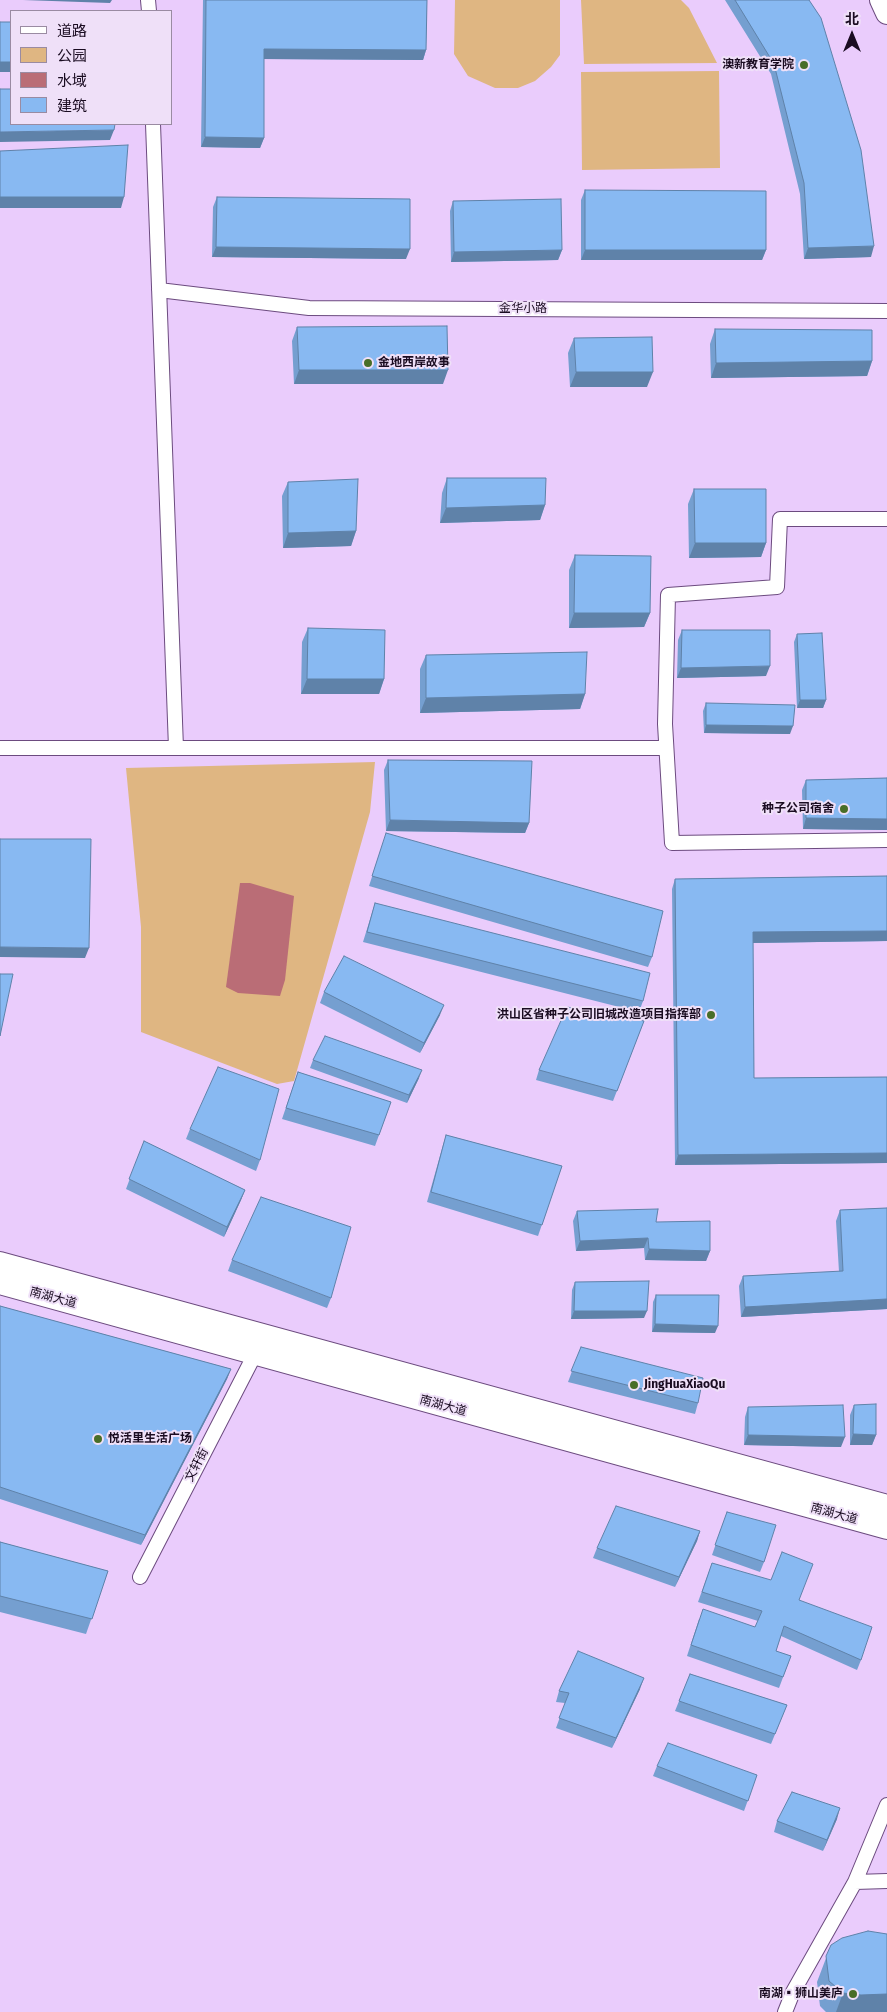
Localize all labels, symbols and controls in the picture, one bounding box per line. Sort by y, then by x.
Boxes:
legend [10,10,172,125]
north arrow [827,10,877,60]
text: 北 [845,11,859,28]
text: 道路 [57,22,87,40]
text: 公园 [57,47,87,65]
place label: 澳新教育学院 [722,58,794,72]
marker: 澳新教育学院 [798,59,810,71]
text: 水域 [57,72,87,90]
text: 建筑 [57,97,87,115]
street label: 金华小路 [499,302,547,316]
place label: 金地西岸故事 [378,356,450,370]
marker: 金地西岸故事 [362,357,374,369]
place label: 种子公司宿舍 [762,802,834,816]
marker: 种子公司宿舍 [838,803,850,815]
place label: 洪山区省种子公司旧城改造项目指挥部 [497,1008,701,1022]
marker: 洪山区省种子公司旧城改造项目指挥部 [705,1009,717,1021]
street label: 南湖大道 [28,1285,78,1311]
place label: JingHuaXiaoQu [644,1378,725,1392]
marker: JingHuaXiaoQu [628,1379,640,1391]
street label: 南湖大道 [418,1393,468,1419]
place label: 悦活里生活广场 [108,1432,192,1446]
marker: 悦活里生活广场 [92,1433,104,1445]
street label: 文轩街 [182,1446,212,1484]
street label: 南湖大道 [809,1501,859,1527]
place label: 南湖▪狮山美庐 [759,1987,843,2001]
marker: 南湖▪狮山美庐 [847,1988,859,2000]

